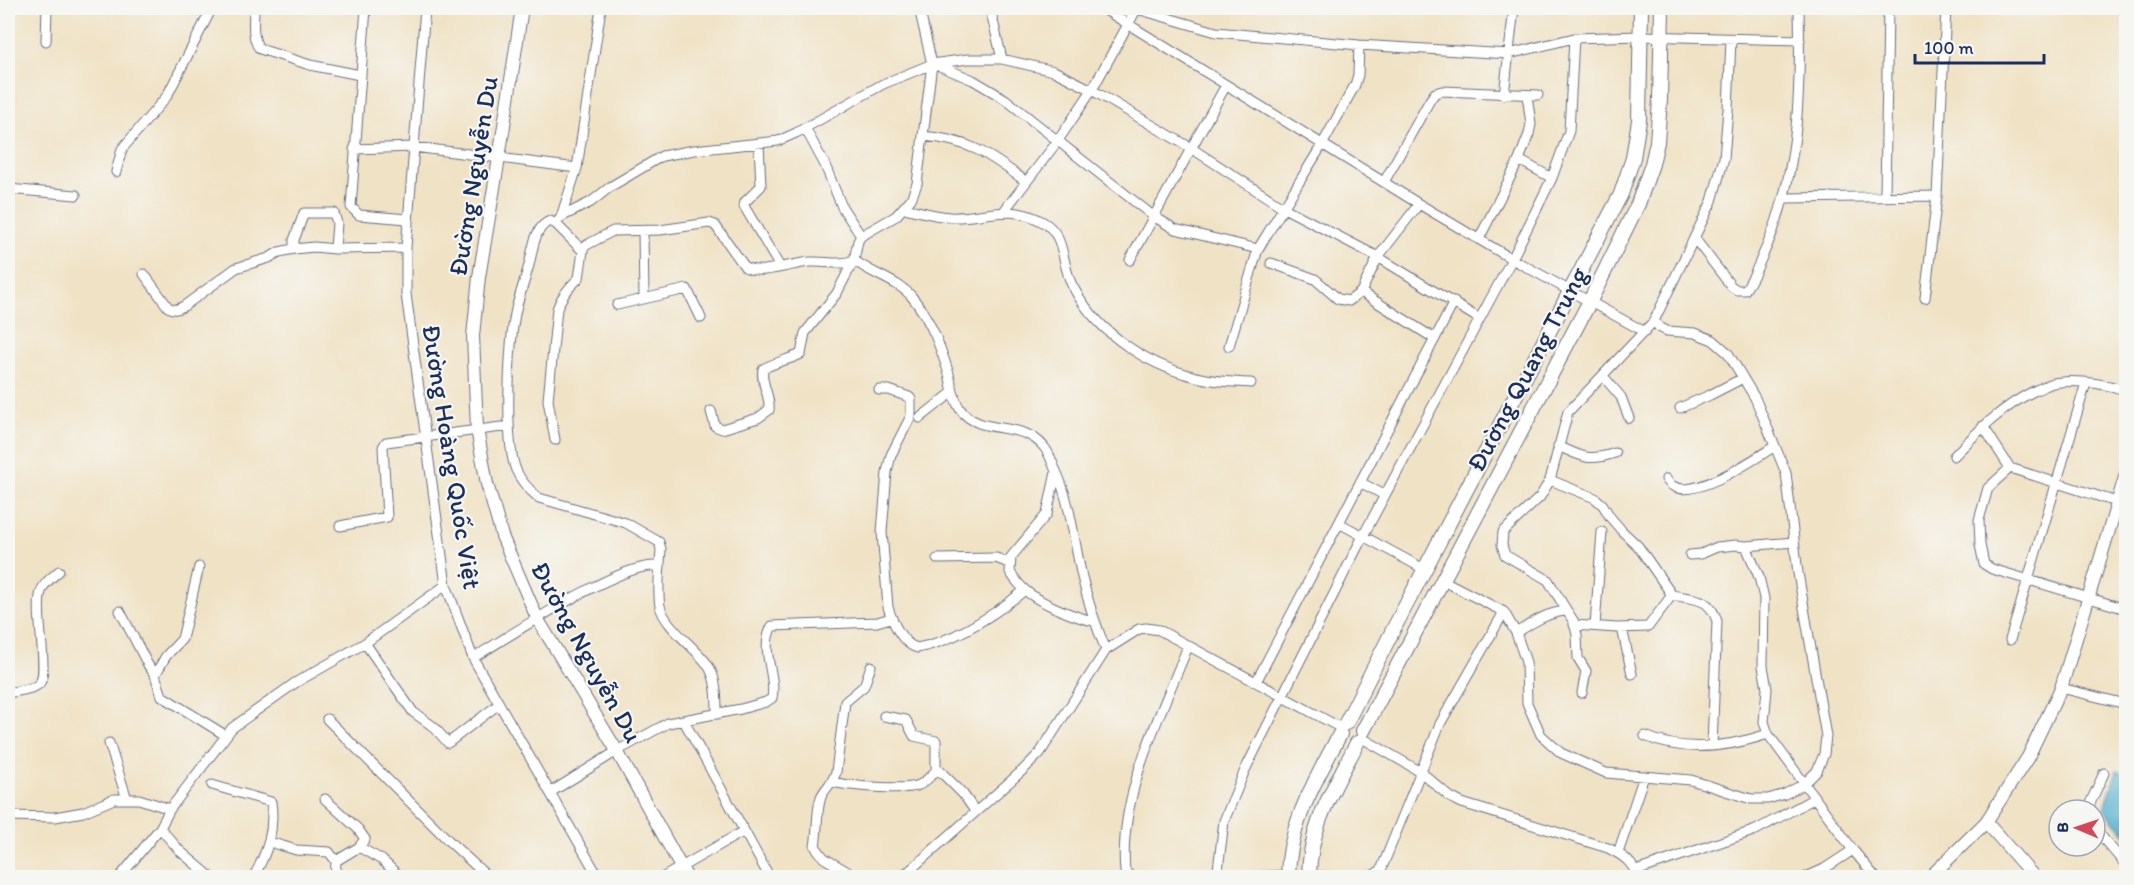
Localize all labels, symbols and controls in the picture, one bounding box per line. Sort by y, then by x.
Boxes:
scale bar [1915,27,2044,65]
text: 100 m [1924,37,1974,59]
street label: Đường Nguyễn Du [441,74,505,278]
street label: Đường Quang Trung [1460,261,1595,477]
street label: Đường Hoàng Quốc Việt [415,322,489,592]
street label: Đường Nguyễn Du [524,556,650,748]
north arrow [2047,798,2107,858]
text: B [2053,821,2072,833]

